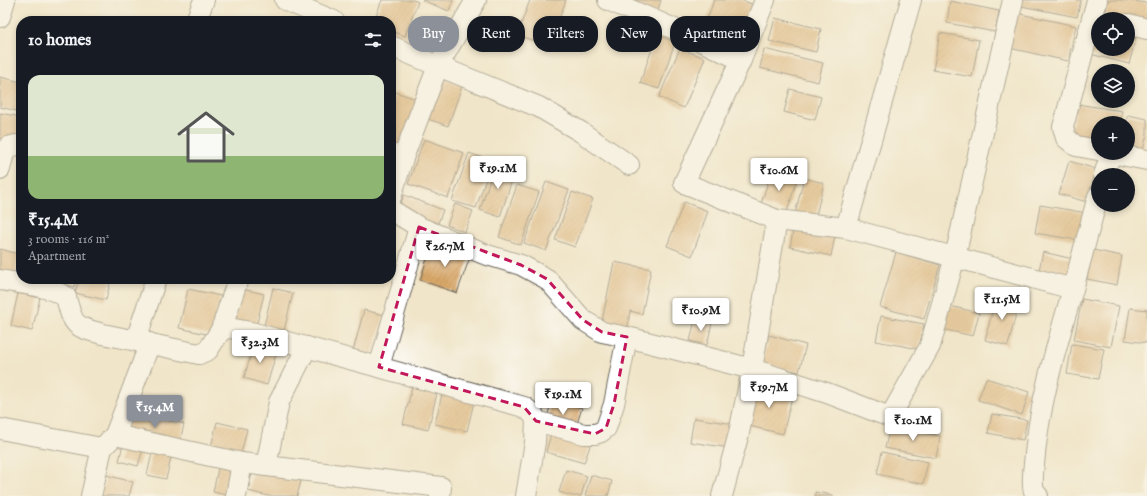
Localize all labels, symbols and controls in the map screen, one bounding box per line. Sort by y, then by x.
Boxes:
map controls [1091,12,1135,212]
button: locate [1091,12,1135,56]
chip: Buy [408,16,459,52]
chip: Rent [467,16,525,52]
chip: Filters [533,16,598,52]
chip: New [606,16,662,52]
chip: Apartment [670,16,760,52]
icon: filters [362,29,384,51]
text: 10 homes [28,30,91,51]
button: layers [1091,64,1135,108]
icon: home [170,101,242,173]
button: + [1091,116,1135,160]
pin: ₹19.1M [465,156,531,190]
pin: ₹10.6M [746,158,812,192]
text: ₹19.1M [479,160,517,177]
text: ₹10.6M [759,162,799,179]
button: − [1091,168,1135,212]
text: ₹15.4M [28,210,78,231]
text: 3 rooms · 116 m² [28,231,109,248]
pin: ₹26.7M [412,234,478,268]
text: ₹26.7M [425,238,465,255]
text: Apartment [28,248,86,265]
pin: ₹11.5M [969,287,1035,321]
text: ₹11.5M [984,291,1020,308]
pin: ₹10.9M [668,298,734,332]
text: ₹10.9M [681,302,721,319]
pin: ₹32.3M [227,330,293,364]
text: ₹32.3M [241,334,279,351]
pin: ₹19.7M [736,375,802,409]
text: ₹19.7M [750,379,788,396]
pin: ₹19.1M [530,382,596,416]
text: ₹19.1M [544,386,582,403]
pin: ₹15.4M [122,395,188,429]
text: ₹15.4M [136,399,174,416]
pin: ₹10.1M [880,408,946,442]
text: ₹10.1M [894,412,932,429]

